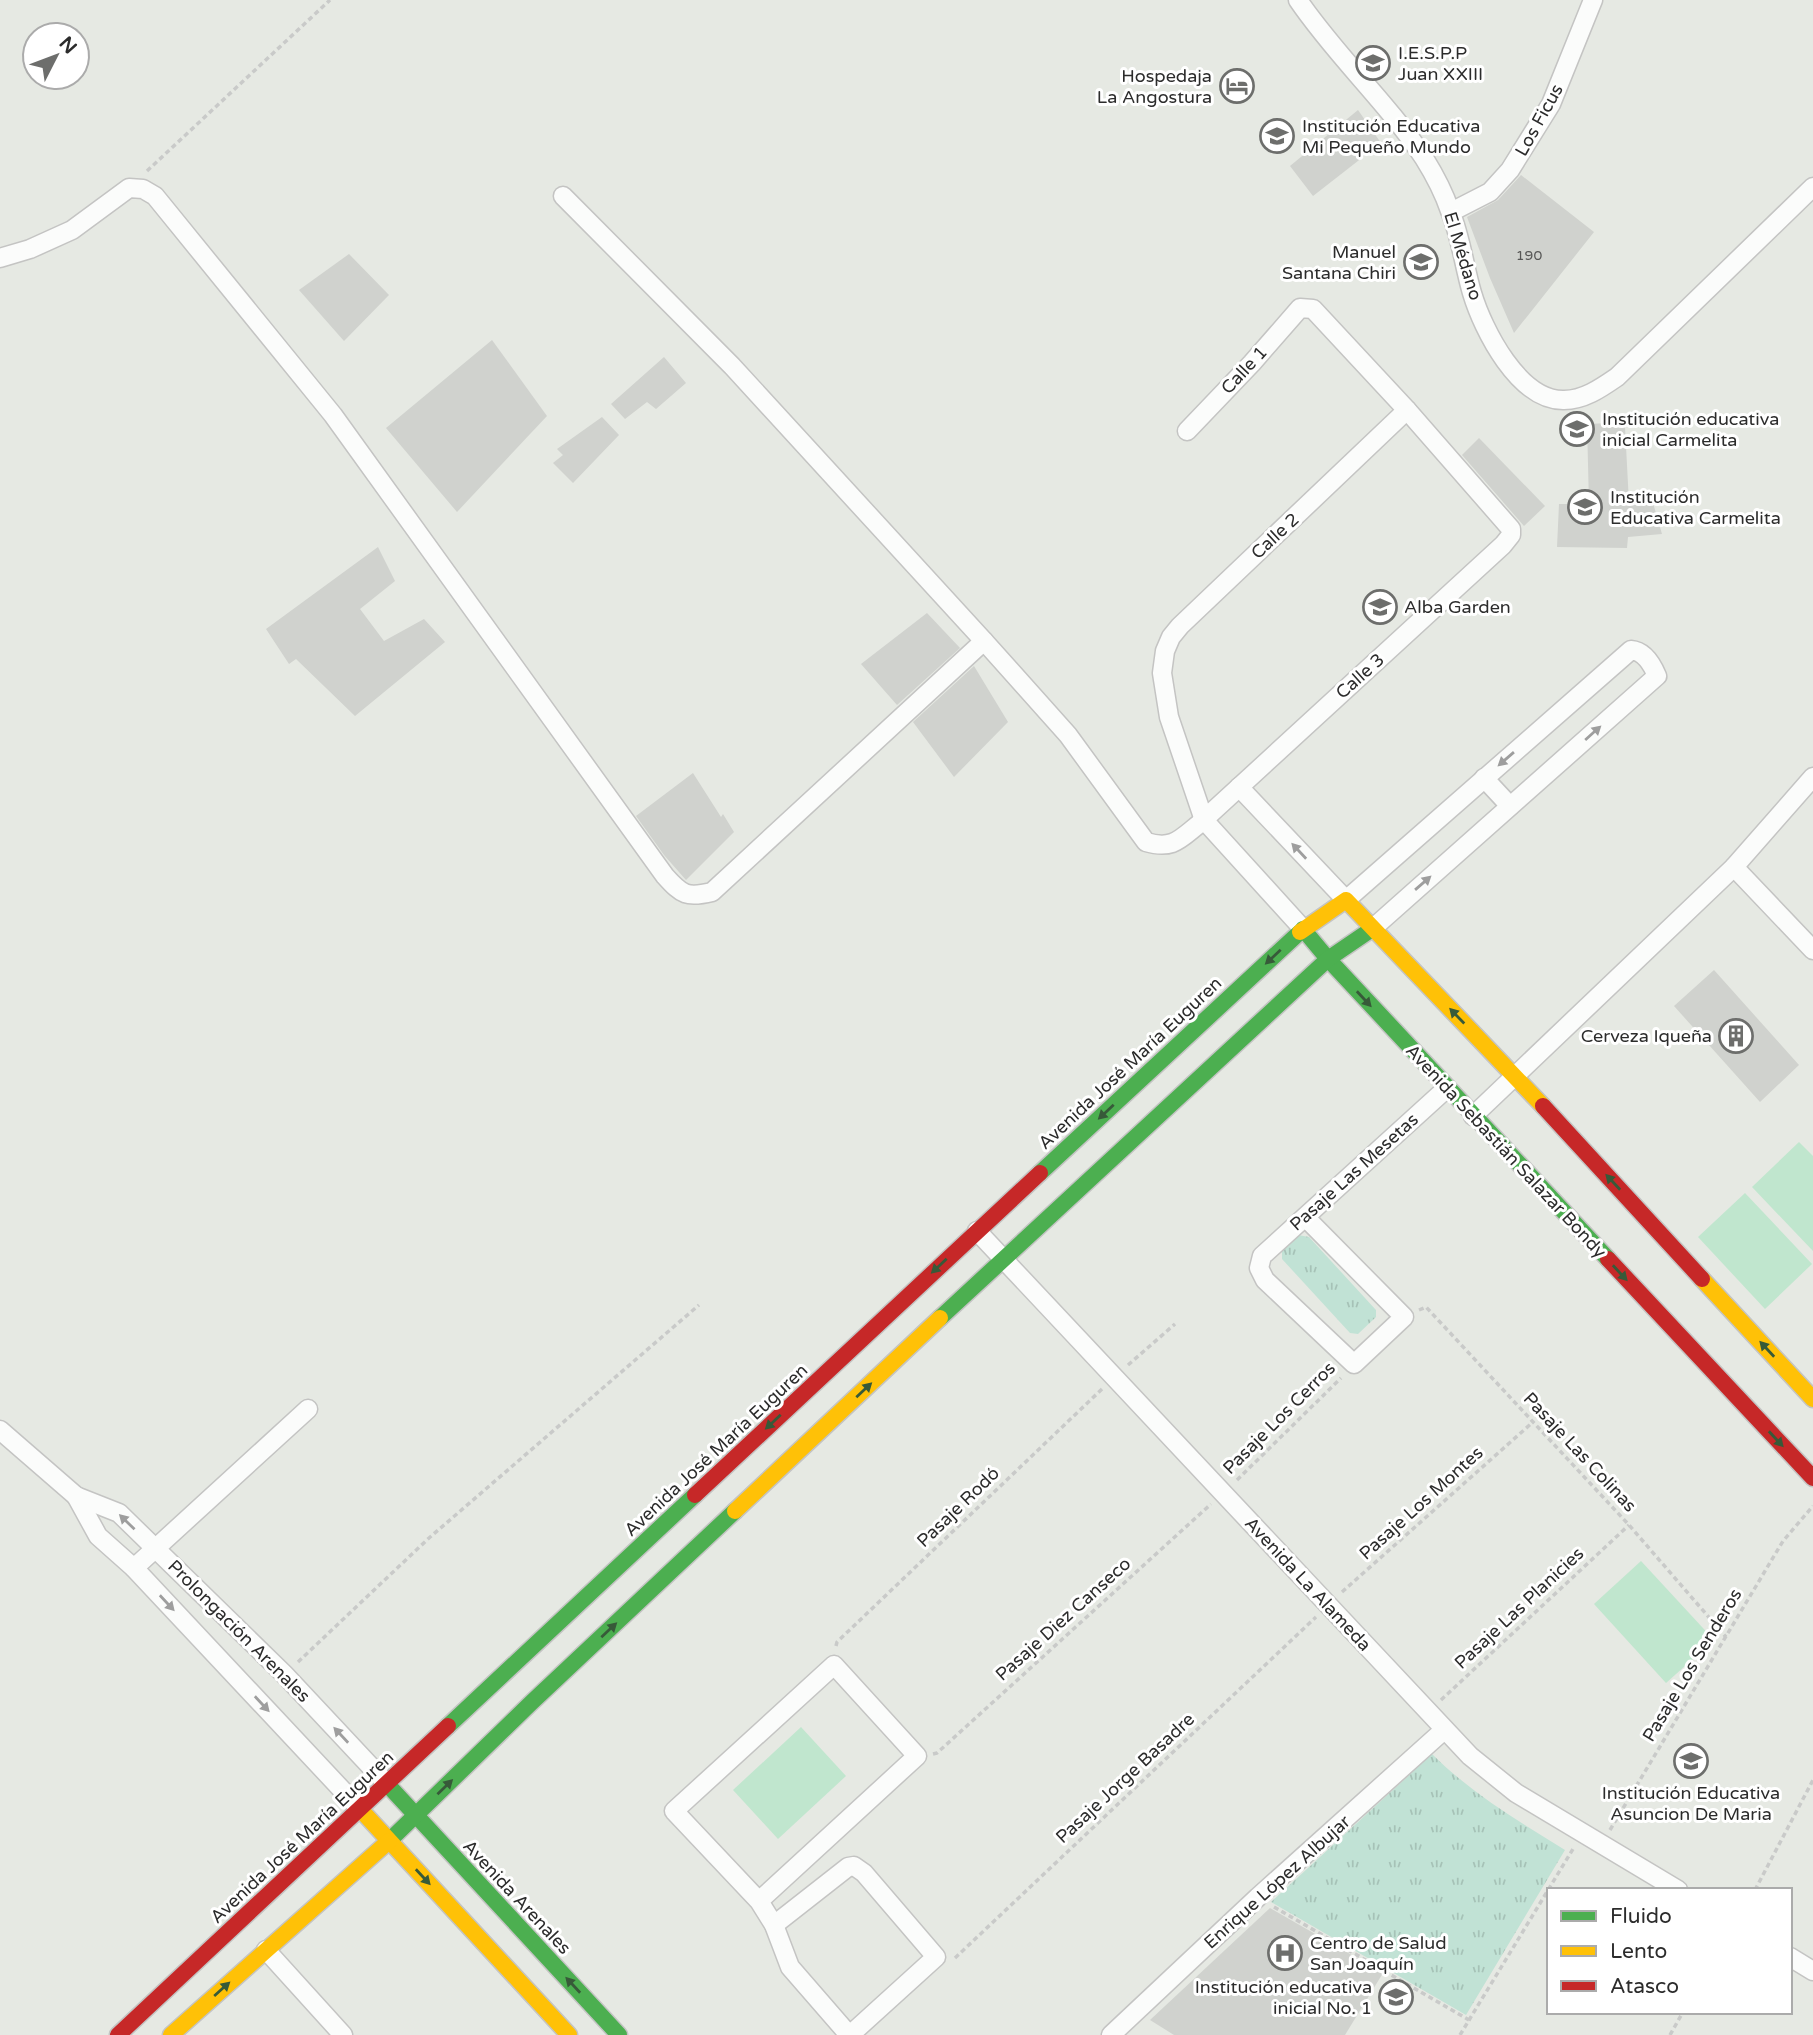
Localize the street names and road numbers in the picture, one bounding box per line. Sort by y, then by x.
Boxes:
street label: Los Ficus [1510,80,1568,160]
street label: El Médano [1439,209,1487,303]
street label: Calle 1 [1216,341,1272,399]
street label: Calle 2 [1246,508,1304,564]
street label: Calle 3 [1331,648,1389,704]
street label: Avenida José María Euguren [1034,972,1226,1154]
street label: Avenida Sebastián Salazar Bondy [1401,1040,1611,1263]
street label: Pasaje Las Mesetas [1285,1108,1423,1236]
street label: Pasaje Los Cerros [1218,1357,1340,1479]
street label: Avenida José María Euguren [620,1359,812,1541]
street label: Pasaje Las Colinas [1519,1388,1641,1516]
street label: Pasaje Los Montes [1355,1442,1487,1564]
street label: Pasaje Rodó [912,1462,1004,1552]
street label: Avenida La Alameda [1240,1512,1376,1656]
street label: Pasaje Las Planicies [1450,1542,1588,1674]
street label: Pasaje Diez Canseco [991,1552,1135,1686]
street label: Prolongación Arenales [163,1555,315,1707]
street label: Pasaje Los Senderos [1638,1585,1746,1745]
street label: Pasaje Jorge Basadre [1051,1708,1199,1848]
street label: Avenida José María Euguren [206,1746,398,1928]
street label: Enrique López Albujar [1199,1810,1355,1953]
street label: Avenida Arenales [458,1835,576,1959]

